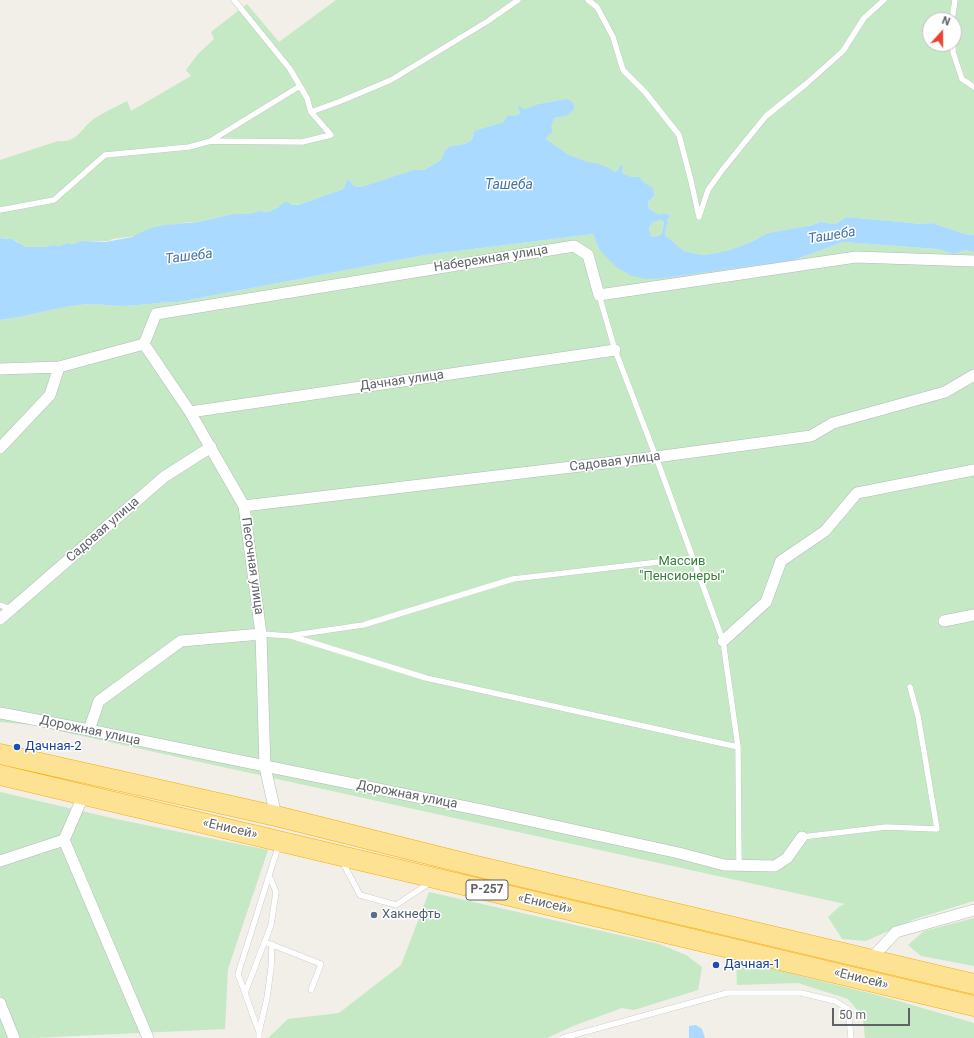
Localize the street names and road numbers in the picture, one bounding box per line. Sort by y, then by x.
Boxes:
street label: Набережная улица [433,242,549,276]
street label: Дачная улица [359,367,445,395]
street label: Садовая улица [569,449,661,475]
street label: Садовая улица [63,494,143,566]
street label: Песочная улица [237,516,267,616]
street label: Дорожная улица [38,713,142,749]
street label: Дорожная улица [355,778,459,812]
street label: «Енисей» [201,815,259,843]
road number: Р-257 [466,880,508,900]
street label: «Енисей» [516,890,574,918]
street label: «Енисей» [832,965,890,993]

